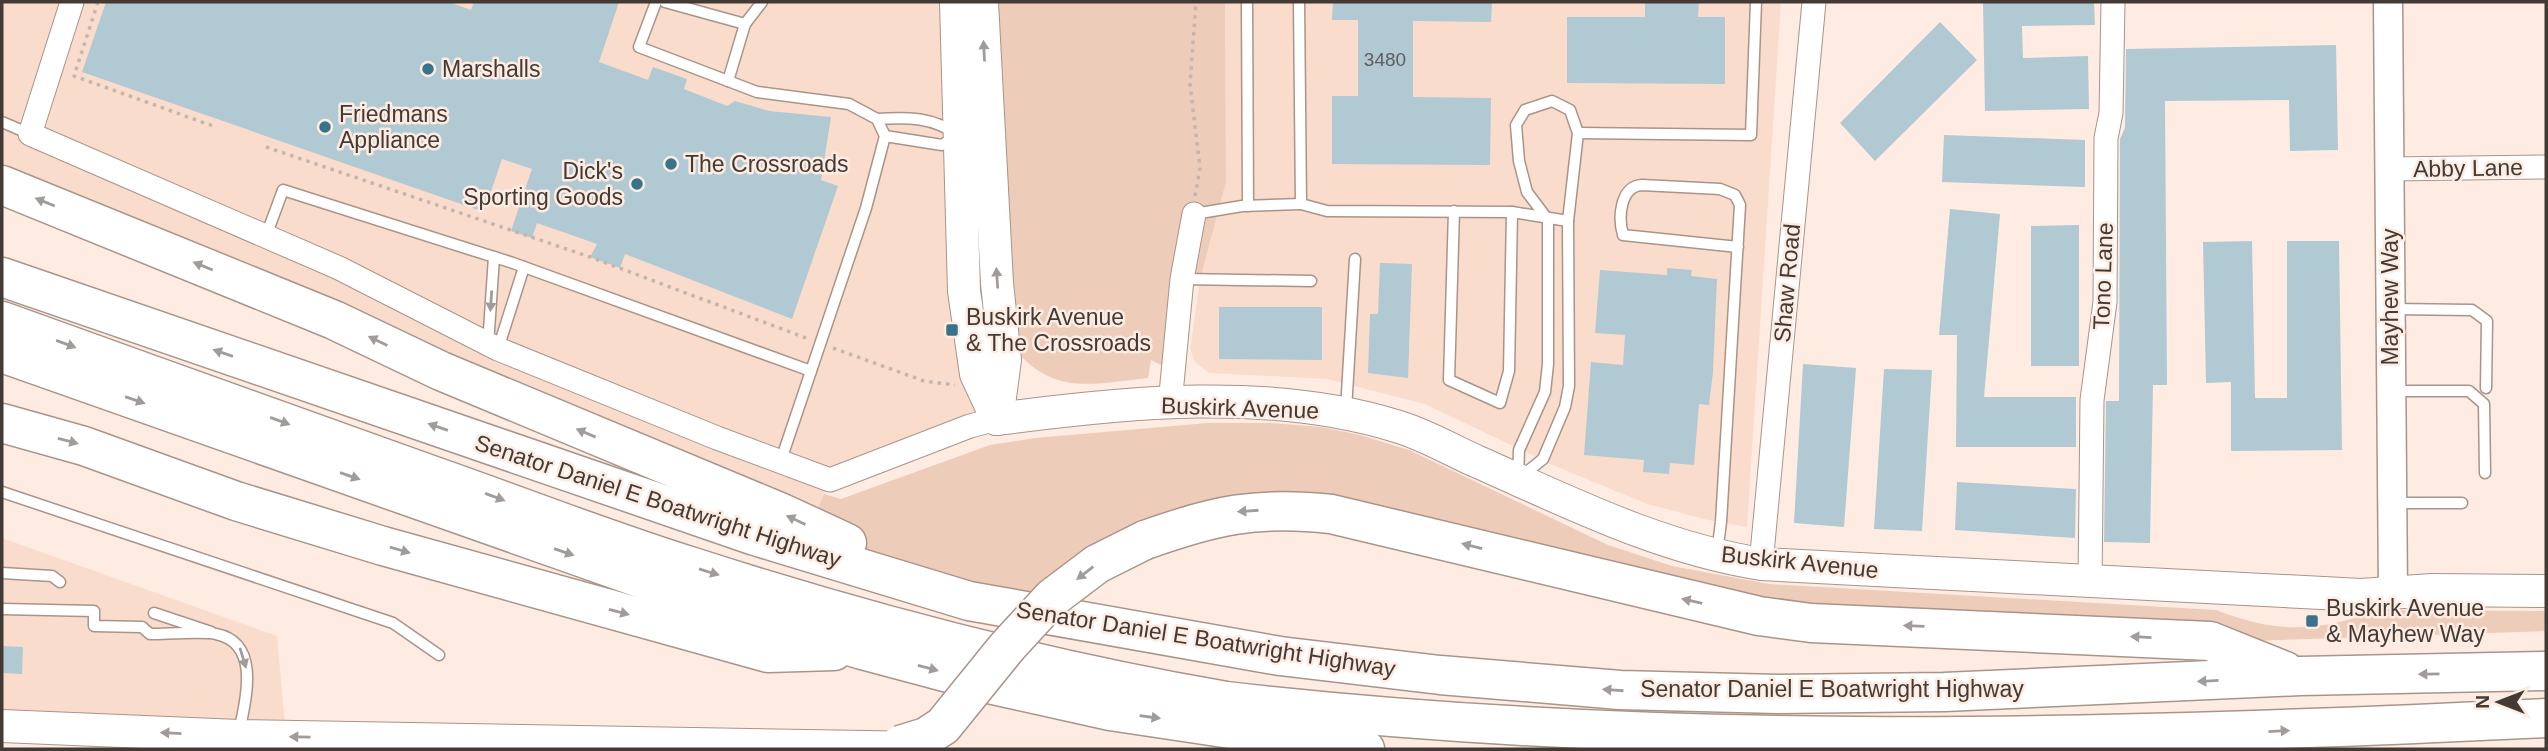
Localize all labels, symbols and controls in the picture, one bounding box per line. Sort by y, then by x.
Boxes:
one-way arrow [979,40,990,62]
house number: 3480 [1364,49,1406,70]
place label: Marshalls [442,56,540,82]
marker: Marshalls [420,61,436,77]
place label: Friedmans Appliance [339,101,448,153]
marker: Friedmans Appliance [317,119,333,135]
place label: The Crossroads [685,151,849,177]
street label: Abby Lane [2413,154,2523,182]
marker: The Crossroads [663,156,679,172]
place label: Dick's Sporting Goods [463,158,623,210]
marker: Dick's Sporting Goods [629,176,645,192]
one-way arrow [34,197,55,208]
street label: Tono Lane [2088,222,2118,330]
street label: Shaw Road [1769,223,1805,343]
street label: Mayhew Way [2377,228,2403,366]
one-way arrow [192,260,213,271]
one-way arrow [991,267,1002,289]
one-way arrow [485,290,496,312]
place label: Buskirk Avenue & The Crossroads [966,304,1151,356]
marker: Buskirk Avenue & The Crossroads [944,322,960,338]
one-way arrow [368,335,388,347]
one-way arrow [55,339,76,350]
one-way arrow [212,347,233,358]
street label: Buskirk Avenue [1161,392,1319,424]
one-way arrow [125,395,146,406]
one-way arrow [270,416,291,427]
one-way arrow [428,421,449,432]
one-way arrow [575,427,596,438]
street label: Senator Daniel E Boatwright Highway [472,429,845,573]
one-way arrow [57,437,78,447]
one-way arrow [339,471,360,482]
one-way arrow [484,492,505,503]
one-way arrow [1237,506,1259,517]
one-way arrow [786,514,806,525]
one-way arrow [1460,540,1482,551]
street label: Buskirk Avenue [1720,541,1880,583]
one-way arrow [390,546,411,556]
one-way arrow [554,547,575,558]
one-way arrow [1077,565,1095,580]
one-way arrow [699,568,720,578]
one-way arrow [1681,595,1703,606]
place label: Buskirk Avenue & Mayhew Way [2326,595,2485,647]
street label: Senator Daniel E Boatwright Highway [1015,596,1398,682]
one-way arrow [608,607,630,618]
marker: Buskirk Avenue & Mayhew Way [2304,613,2320,629]
one-way arrow [1902,621,1924,632]
one-way arrow [2130,632,2152,643]
one-way arrow [238,648,248,669]
one-way arrow [918,663,939,673]
north arrow [2464,667,2534,737]
one-way arrow [2418,668,2440,680]
one-way arrow [2196,675,2218,686]
street label: Senator Daniel E Boatwright Highway [1640,676,2024,702]
one-way arrow [1602,684,1624,695]
text: N [2472,695,2493,709]
one-way arrow [1139,712,1161,723]
one-way arrow [2268,725,2290,736]
one-way arrow [160,727,182,738]
one-way arrow [288,731,310,742]

